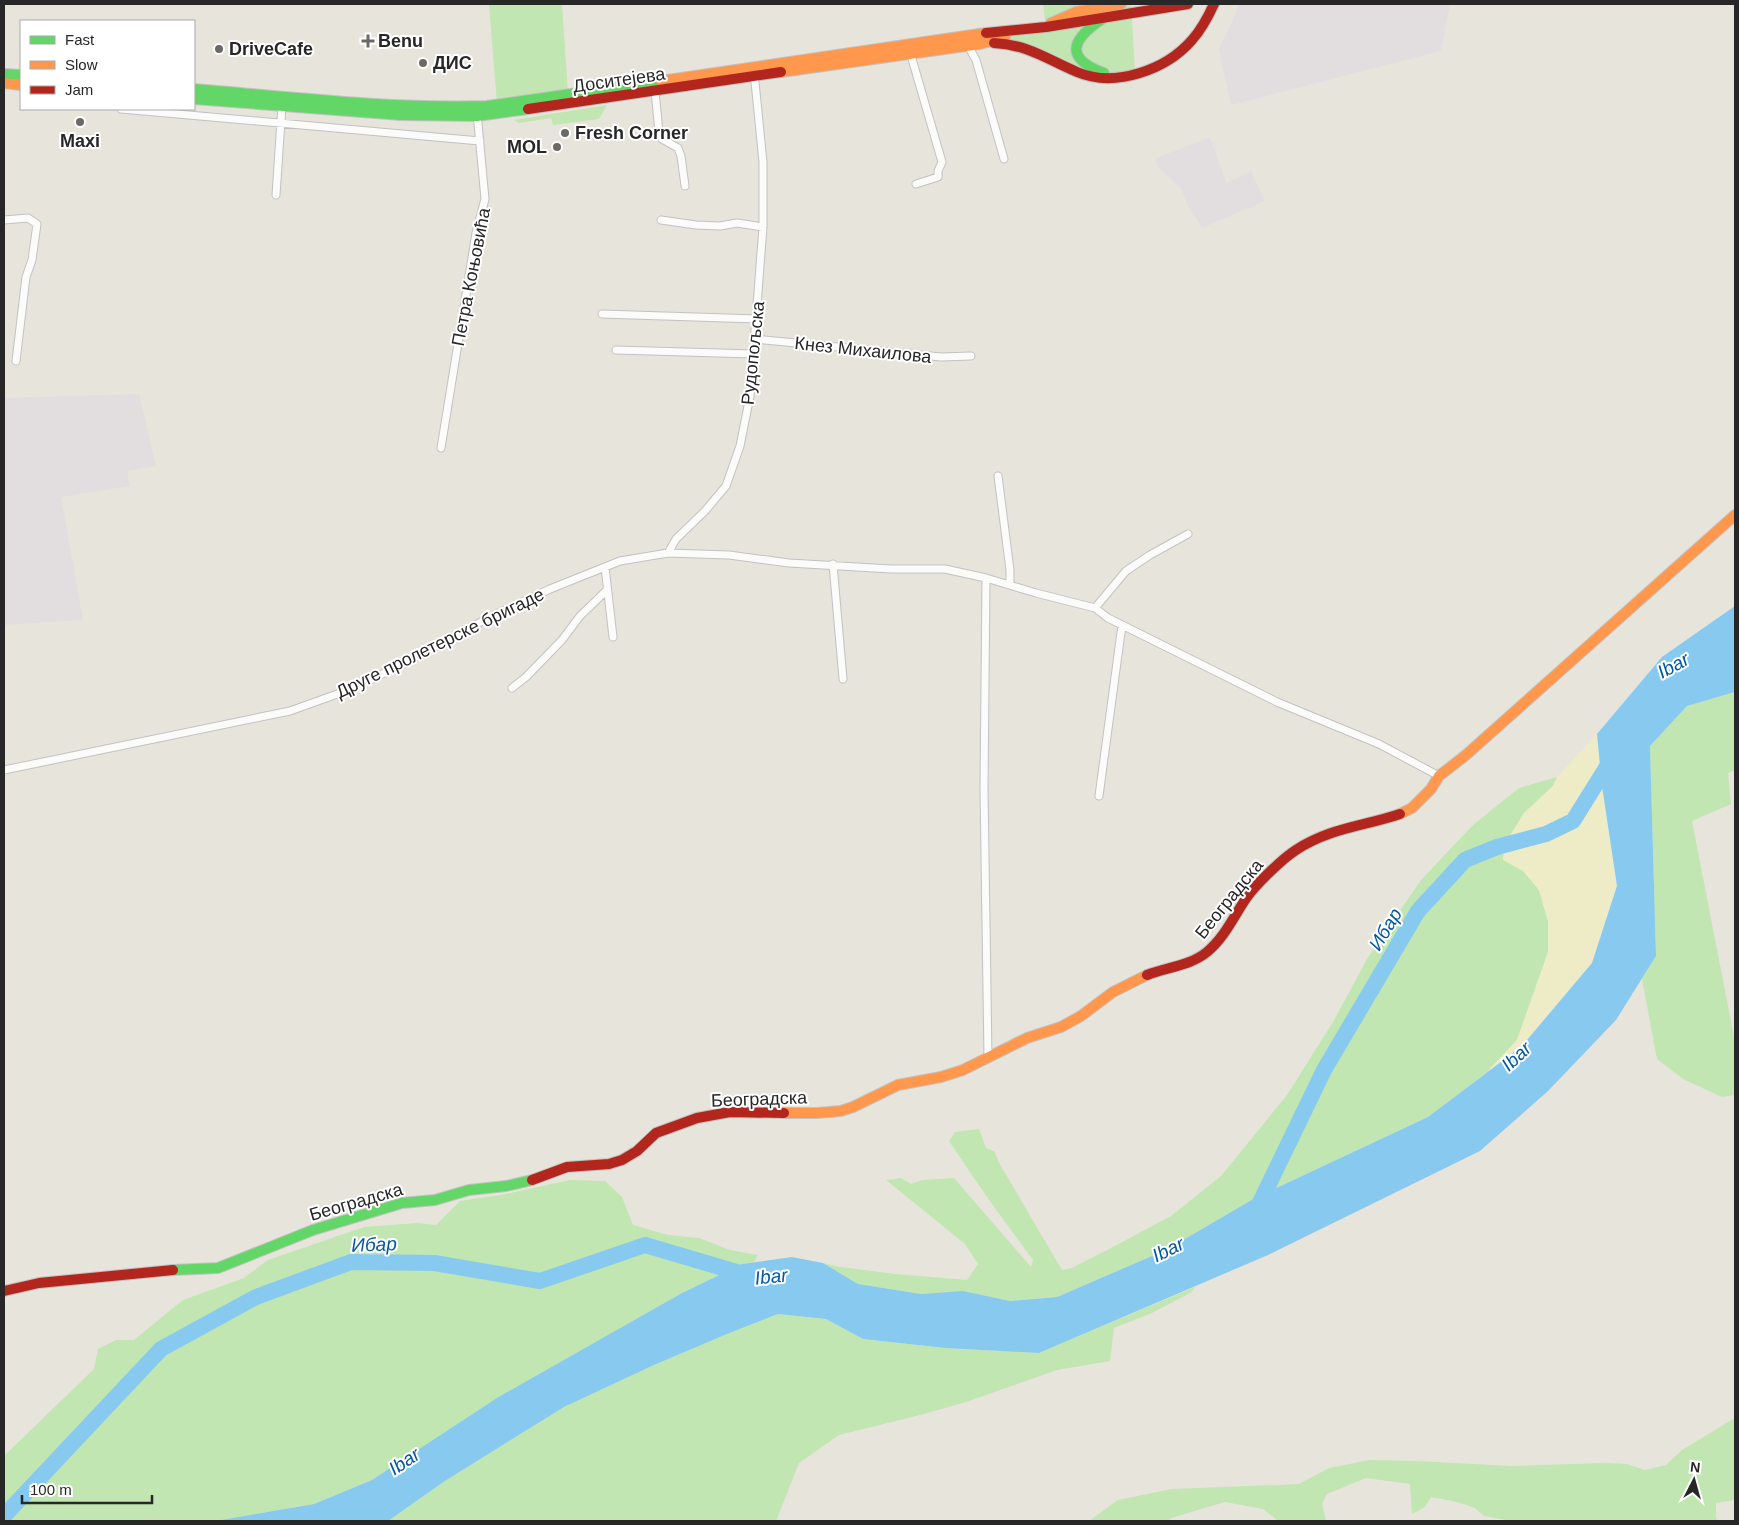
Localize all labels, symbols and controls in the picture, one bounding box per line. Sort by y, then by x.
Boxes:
legend [20,20,195,110]
text: Fast [65,31,95,48]
place label: Benu [378,31,423,51]
marker: Benu [362,35,374,47]
place label: DriveCafe [229,39,313,59]
marker: DriveCafe [213,43,225,55]
place label: ДИС [433,53,472,73]
text: Slow [65,56,98,73]
marker: ДИС [417,57,429,69]
street label: Доситејева [572,63,667,96]
text: Jam [65,81,93,98]
marker: Maxi [74,116,86,128]
place label: Fresh Corner [575,123,688,143]
marker: Fresh Corner [559,127,571,139]
place label: Maxi [60,131,100,151]
place label: MOL [507,137,547,157]
marker: MOL [551,141,563,153]
street label: Петра Коњовића [448,205,494,348]
street label: Рудопољска [738,299,768,406]
street label: Кнез Михаилова [794,333,933,367]
street label: Друге пролетерске бригаде [333,584,547,702]
water label: Ibar [1654,648,1693,683]
street label: Београдска [1191,855,1268,943]
water label: Ибар [1365,904,1406,954]
water label: Ibar [1497,1037,1536,1075]
street label: Београдска [711,1087,808,1111]
street label: Београдска [307,1179,406,1225]
water label: Ибар [351,1233,397,1256]
water label: Ibar [1149,1233,1188,1266]
water label: Ibar [754,1264,789,1289]
water label: Ibar [385,1443,424,1479]
north arrow [1669,1455,1719,1505]
text: N [1689,1459,1701,1476]
scale bar [22,1472,152,1504]
text: 100 m [30,1481,72,1498]

